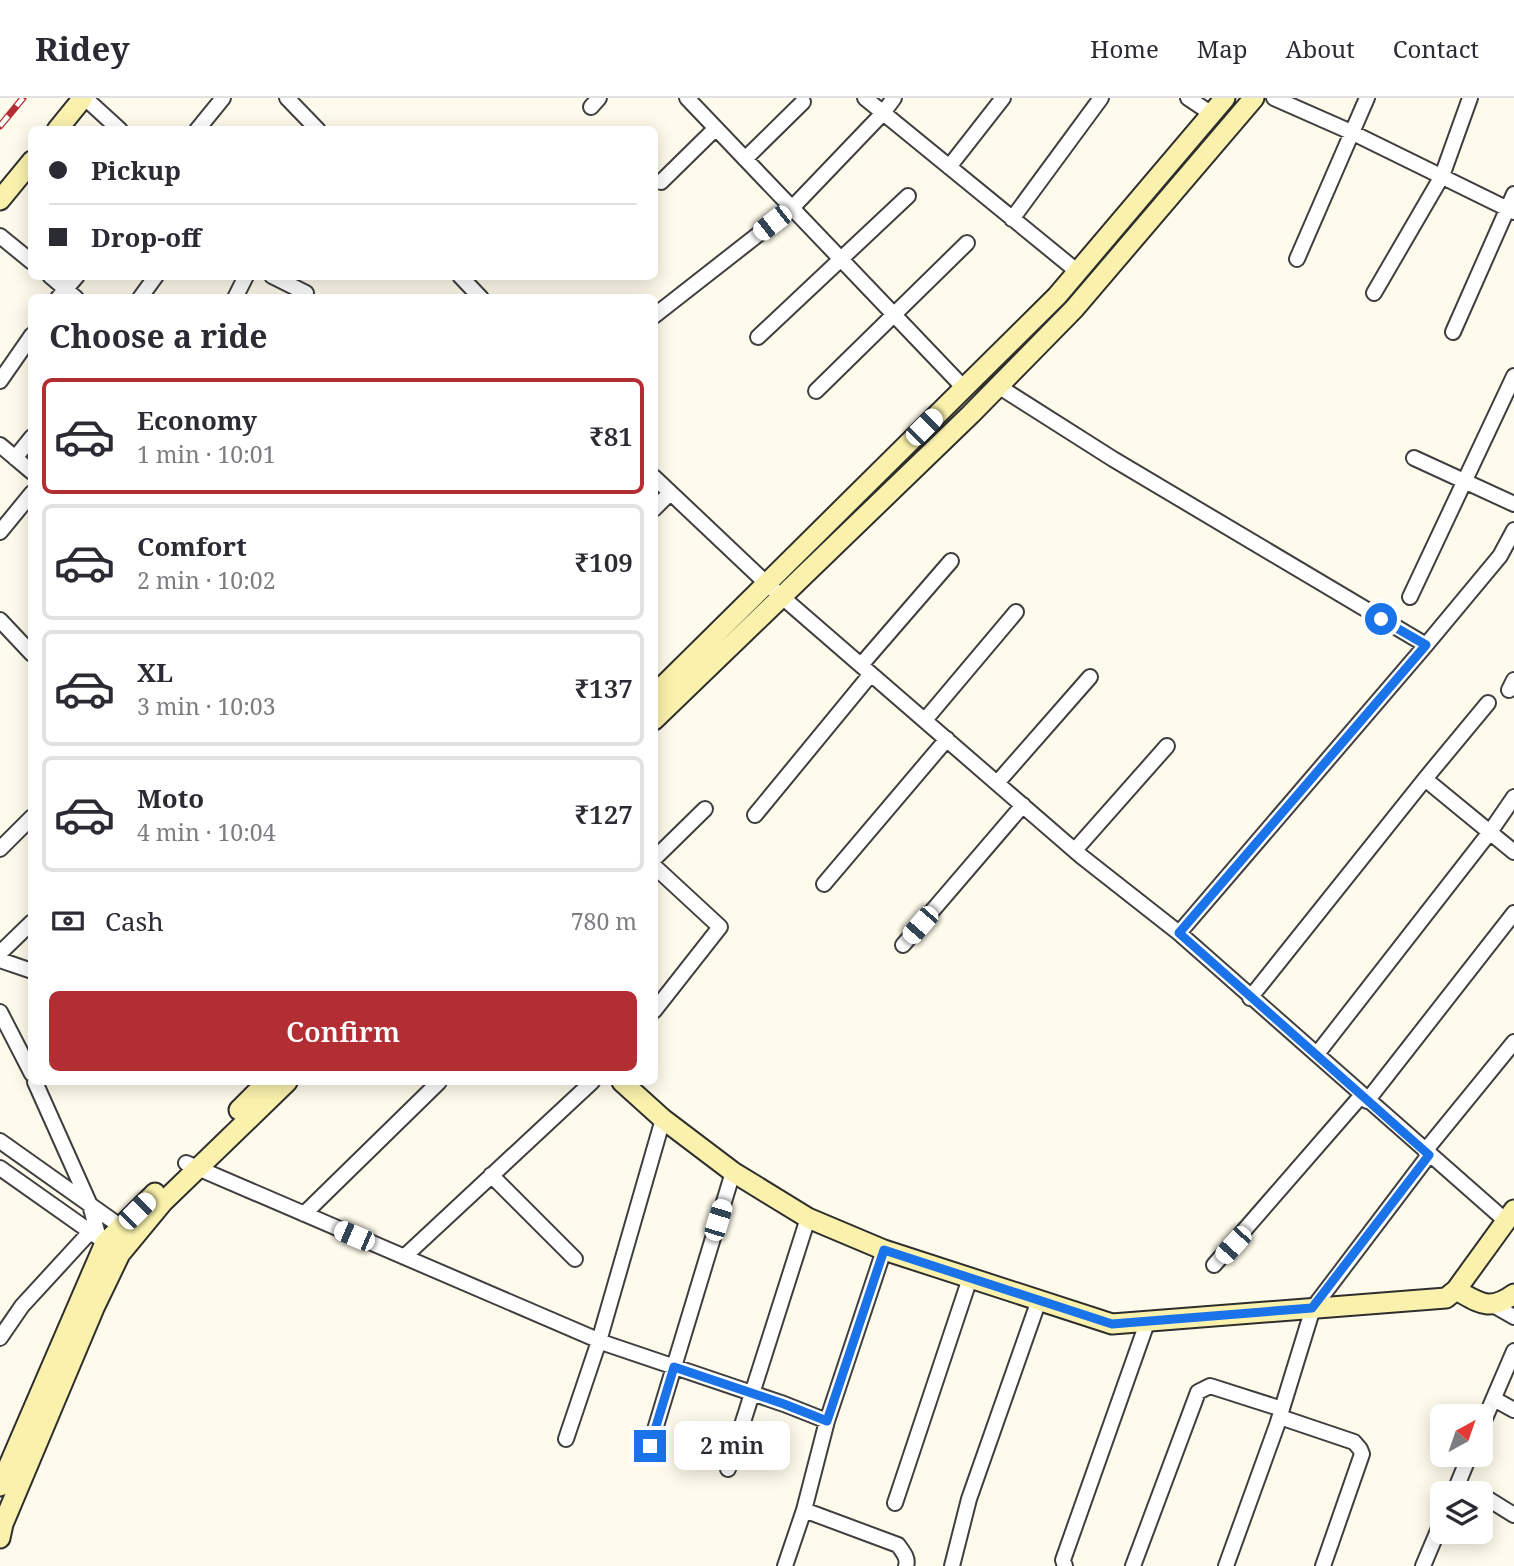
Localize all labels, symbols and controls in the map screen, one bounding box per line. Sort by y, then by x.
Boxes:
text: Ridey [35,26,130,71]
text: Home [1090,32,1159,65]
text: Map [1197,32,1248,65]
text: About [1286,32,1355,65]
text: Contact [1393,32,1479,65]
text: Pickup [91,152,181,188]
car [749,202,796,244]
text: Drop-off [91,219,201,255]
text: Choose a ride [49,314,268,357]
text: Economy [137,402,257,438]
icon: car [53,405,116,468]
car [902,405,947,449]
text: ₹81 [589,418,633,454]
text: 1 min · 10:01 [137,438,275,470]
text: Comfort [137,528,247,564]
icon: car [53,531,116,594]
text: ₹109 [575,544,633,580]
text: 2 min · 10:02 [137,564,275,596]
route start [1365,603,1397,635]
text: XL [137,654,173,690]
icon: car [53,657,116,720]
text: ₹137 [575,670,633,706]
text: 3 min · 10:03 [137,690,275,722]
text: Moto [137,780,204,816]
icon: car [53,783,116,846]
text: ₹127 [575,796,633,832]
text: 4 min · 10:04 [137,816,275,848]
icon: cash [49,902,87,940]
car [899,902,942,948]
text: Cash [105,903,164,939]
text: 780 m [571,905,637,937]
button: Confirm [49,991,637,1071]
car [115,1189,160,1233]
car [702,1197,735,1243]
car [331,1218,378,1254]
car [1212,1222,1255,1268]
north arrow [1430,1404,1493,1466]
map controls [1430,1404,1493,1544]
callout: 2 min [674,1422,790,1470]
text: 2 min [700,1429,764,1461]
route end [634,1430,666,1462]
button: layers [1430,1481,1493,1544]

